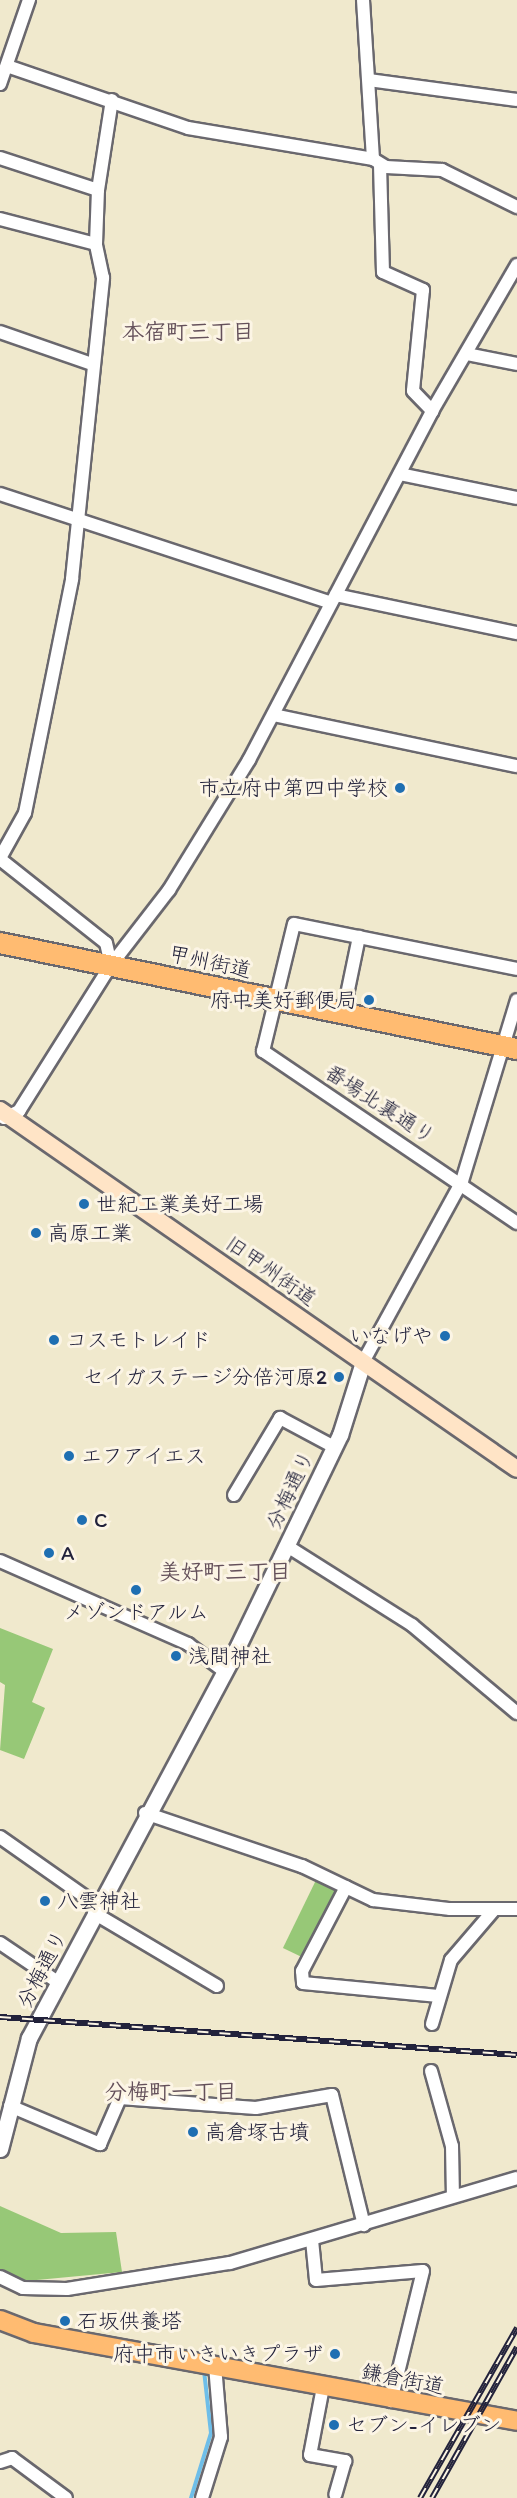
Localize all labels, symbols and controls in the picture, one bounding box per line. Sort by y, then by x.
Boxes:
district label: 本宿町三丁目 [122,319,254,345]
place label: 市立府中第四中学校 [199,775,388,801]
marker: 市立府中第四中学校 [393,781,407,795]
street label: 甲州街道 [166,941,254,983]
place label: 府中美好郵便局 [210,987,357,1013]
marker: 府中美好郵便局 [362,993,376,1007]
street label: 番場北裏通り [320,1059,440,1149]
place label: 世紀工業美好工場 [96,1191,264,1217]
marker: 世紀工業美好工場 [77,1197,91,1211]
place label: 高原工業 [48,1220,132,1246]
marker: 高原工業 [29,1226,43,1240]
street label: 旧甲州街道 [221,1231,321,1311]
place label: いなげや [349,1323,433,1349]
place label: コスモトレイド [66,1327,213,1353]
marker: いなげや [438,1329,452,1343]
marker: コスモトレイド [47,1333,61,1347]
place label: セイガステージ分倍河原2 [85,1364,327,1390]
marker: セイガステージ分倍河原2 [332,1370,346,1384]
place label: エフアイエス [81,1443,207,1469]
street label: 分梅通り [261,1447,319,1533]
marker: エフアイエス [62,1449,76,1463]
place label: C [94,1507,108,1533]
marker: C [75,1513,89,1527]
place label: A [61,1540,74,1566]
marker: A [42,1546,56,1560]
district label: 美好町三丁目 [159,1559,291,1585]
marker: メゾンドアルム [129,1583,143,1597]
place label: メゾンドアルム [63,1599,209,1625]
place label: 浅間神社 [188,1643,272,1669]
marker: 浅間神社 [169,1649,183,1663]
place label: 八雲神社 [57,1888,141,1914]
marker: 八雲神社 [38,1894,52,1908]
street label: 分梅通り [12,1926,72,2012]
district label: 分梅町一丁目 [105,2079,237,2105]
place label: 高倉塚古墳 [205,2119,310,2145]
marker: 高倉塚古墳 [186,2125,200,2139]
place label: 石坂供養塔 [77,2308,182,2334]
marker: 石坂供養塔 [58,2314,72,2328]
place label: 府中市いきいきプラザ [113,2341,323,2367]
marker: 府中市いきいきプラザ [328,2347,342,2361]
street label: 鎌倉街道 [359,2359,447,2399]
place label: セブン-イレブン [346,2412,501,2438]
marker: セブン-イレブン [327,2418,341,2432]

